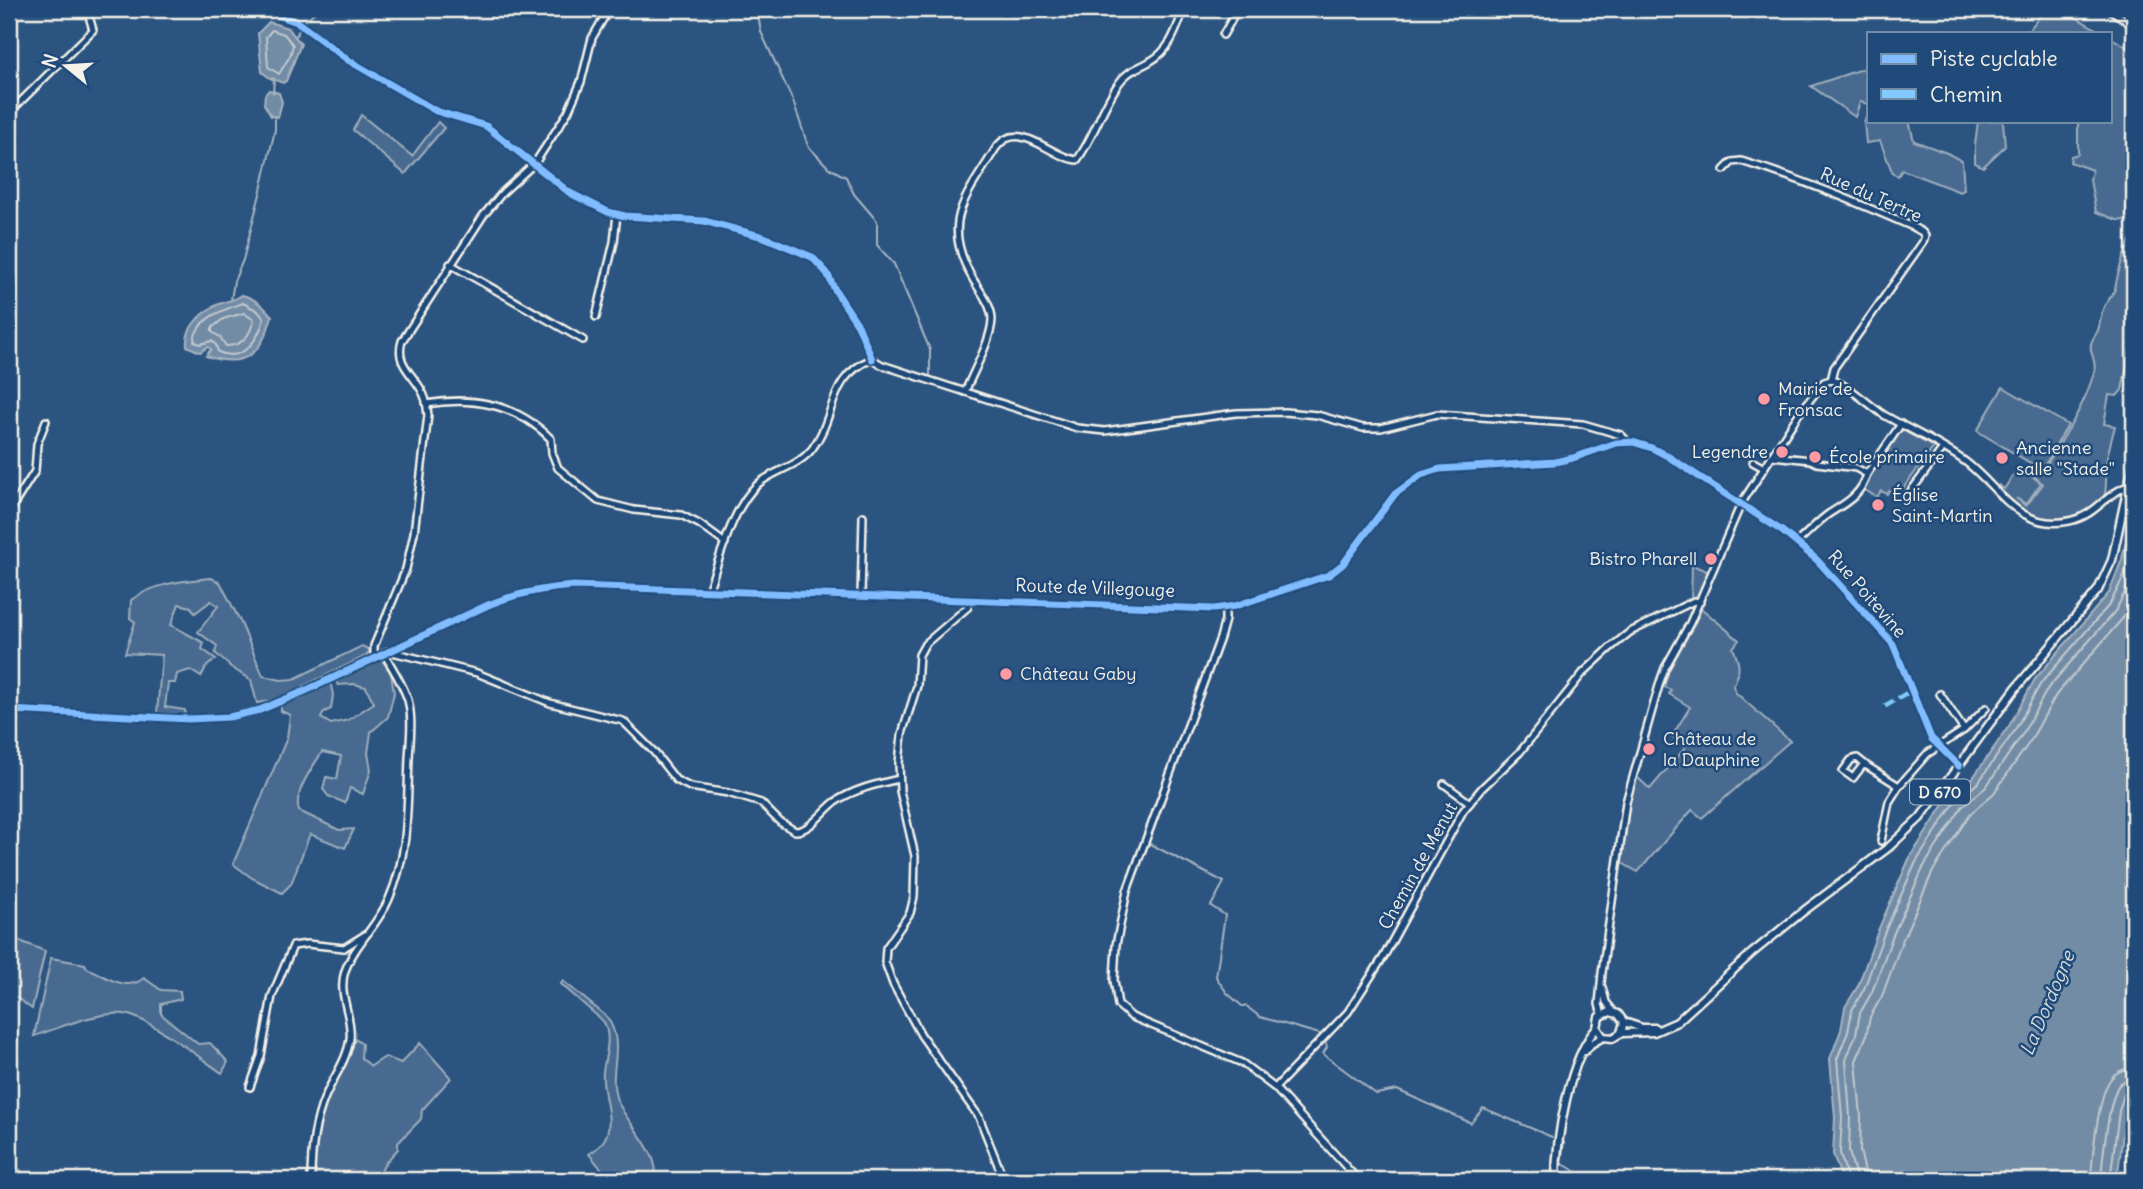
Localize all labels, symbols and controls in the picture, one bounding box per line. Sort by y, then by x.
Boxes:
north arrow [32,32,102,102]
legend [1867,32,2112,122]
text: Piste cyclable [1930,45,2058,72]
text: N [36,51,63,71]
text: Chemin [1930,81,2003,108]
street label: Rue du Tertre [1817,162,1926,227]
place label: Mairie de Fronsac [1778,377,1852,421]
marker: Mairie de Fronsac [1756,391,1772,407]
place label: Ancienne salle "Stade" [2016,436,2115,480]
place label: Legendre [1692,440,1768,463]
marker: Legendre [1774,444,1790,460]
place label: École primaire [1829,445,1945,468]
marker: École primaire [1807,449,1823,465]
marker: Ancienne salle "Stade" [1994,450,2010,466]
place label: Église Saint-Martin [1892,483,1993,527]
marker: Église Saint-Martin [1870,497,1886,513]
street label: Rue Poitevine [1823,545,1912,642]
place label: Bistro Pharell [1589,547,1697,570]
marker: Bistro Pharell [1703,551,1719,567]
street label: Route de Villegouge [1015,573,1175,602]
place label: Château Gaby [1020,662,1137,685]
marker: Château Gaby [998,666,1014,682]
place label: Château de la Dauphine [1663,727,1760,771]
marker: Château de la Dauphine [1641,741,1657,757]
road number: D 670 [1910,779,1970,804]
street label: Chemin de Menut [1373,798,1462,933]
water label: La Dordogne [2014,946,2080,1059]

